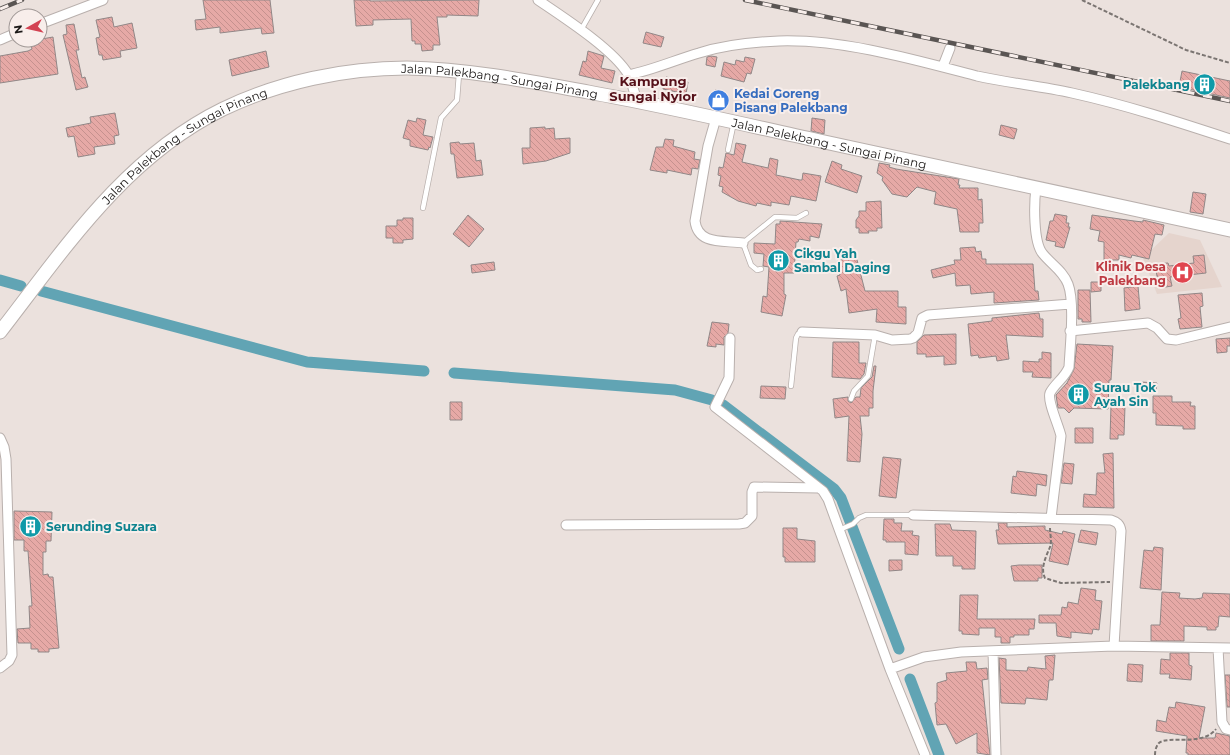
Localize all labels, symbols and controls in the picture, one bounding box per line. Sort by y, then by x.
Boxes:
north arrow [8,8,48,48]
text: N [11,24,26,35]
street label: Jalan Palekbang - Sungai Pinang [400,60,599,101]
building icon: Palekbang [1192,71,1218,97]
district label: Kampung Sungai Nyior [609,73,697,104]
place label: Palekbang [1123,77,1190,92]
street label: Jalan Palekbang - Sungai Pinang [98,84,269,208]
place label: Kedai Goreng Pisang Palekbang [734,86,848,115]
shop icon: Kedai Goreng Pisang Palekbang [706,87,732,113]
street label: Jalan Palekbang - Sungai Pinang [729,114,928,172]
place label: Cikgu Yah Sambal Daging [794,246,890,275]
building icon: Cikgu Yah Sambal Daging [766,247,792,273]
place label: Klinik Desa Palekbang [1095,259,1166,288]
hospital icon: Klinik Desa Palekbang [1169,260,1195,286]
place label: Surau Tok Ayah Sin [1093,380,1156,409]
building icon: Surau Tok Ayah Sin [1065,381,1091,407]
building icon: Serunding Suzara [18,513,44,539]
place label: Serunding Suzara [46,519,157,534]

